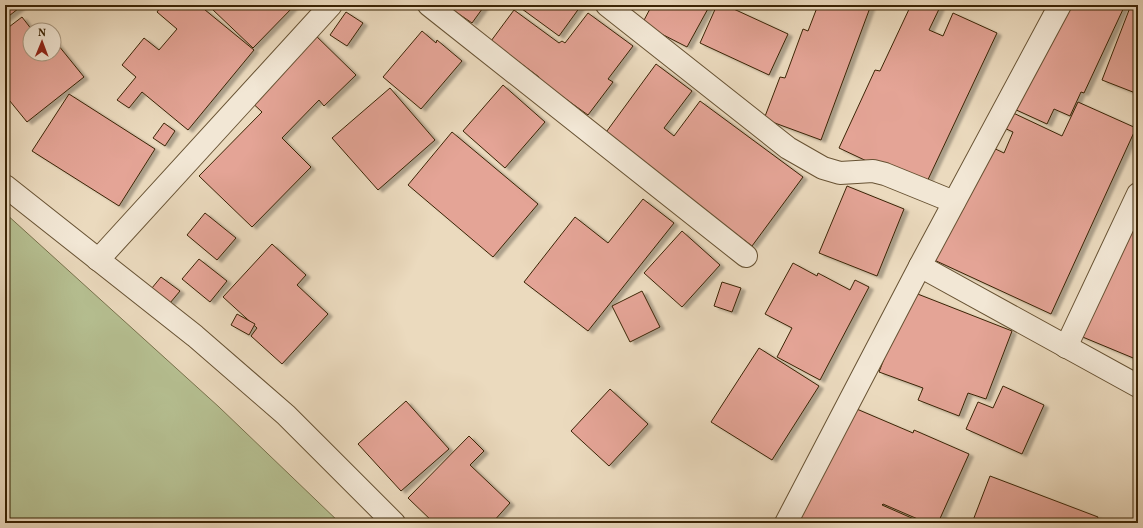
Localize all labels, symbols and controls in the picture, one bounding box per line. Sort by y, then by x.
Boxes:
north arrow [22,22,62,62]
text: N [38,26,46,41]

